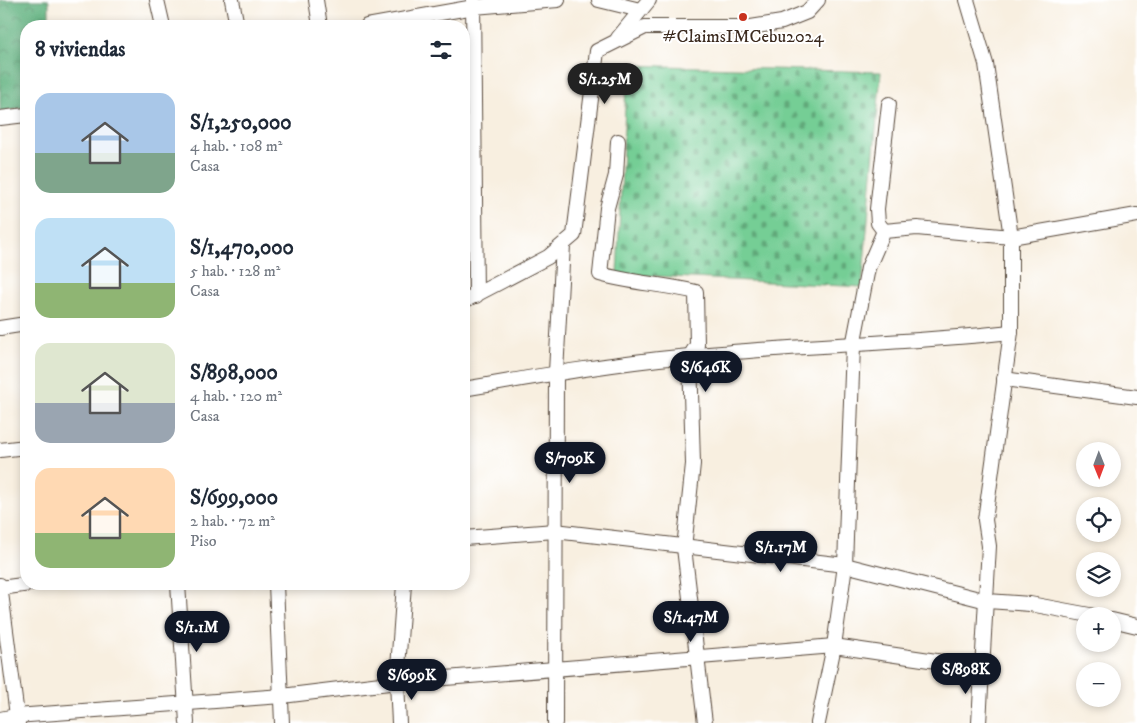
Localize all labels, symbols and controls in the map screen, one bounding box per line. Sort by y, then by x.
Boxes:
marker: #ClaimsIMCebu2024 [737,11,749,23]
place label: #ClaimsIMCebu2024 [662,26,824,48]
icon: filters [427,36,455,64]
text: 8 viviendas [35,37,125,63]
pin: S/1.25M [559,62,651,105]
text: S/1.25M [579,69,631,89]
text: S/1,250,000 [190,110,292,136]
icon: home [75,113,135,173]
text: 4 hab. · 108 m² [190,136,282,156]
text: Casa [190,156,220,176]
text: S/1,470,000 [190,235,294,261]
icon: home [75,238,135,298]
text: 5 hab. · 128 m² [190,261,280,281]
text: Casa [190,281,220,301]
pin: S/646K [665,350,747,393]
text: S/646K [681,357,731,377]
text: S/898,000 [190,360,278,386]
icon: home [75,363,135,423]
text: 4 hab. · 120 m² [190,386,282,406]
text: Casa [190,406,220,426]
pin: S/709K [529,442,611,484]
north arrow [1076,442,1121,488]
map controls [1076,442,1121,707]
text: S/709K [545,448,595,468]
text: S/699,000 [190,485,278,511]
icon: home [75,488,135,548]
button: locate [1076,497,1121,542]
text: 2 hab. · 72 m² [190,511,275,531]
pin: S/1.17M [735,530,827,573]
text: Piso [190,531,217,551]
text: S/1.17M [755,537,807,557]
button: layers [1076,552,1121,597]
pin: S/1.47M [645,600,737,643]
text: S/1.47M [664,607,718,627]
button: + [1076,607,1121,652]
pin: S/1.1M [156,610,238,653]
text: S/1.1M [176,617,218,637]
pin: S/898K [925,652,1007,695]
pin: S/699K [371,658,453,701]
text: S/898K [942,659,990,679]
button: − [1076,662,1121,707]
text: S/699K [388,665,436,685]

